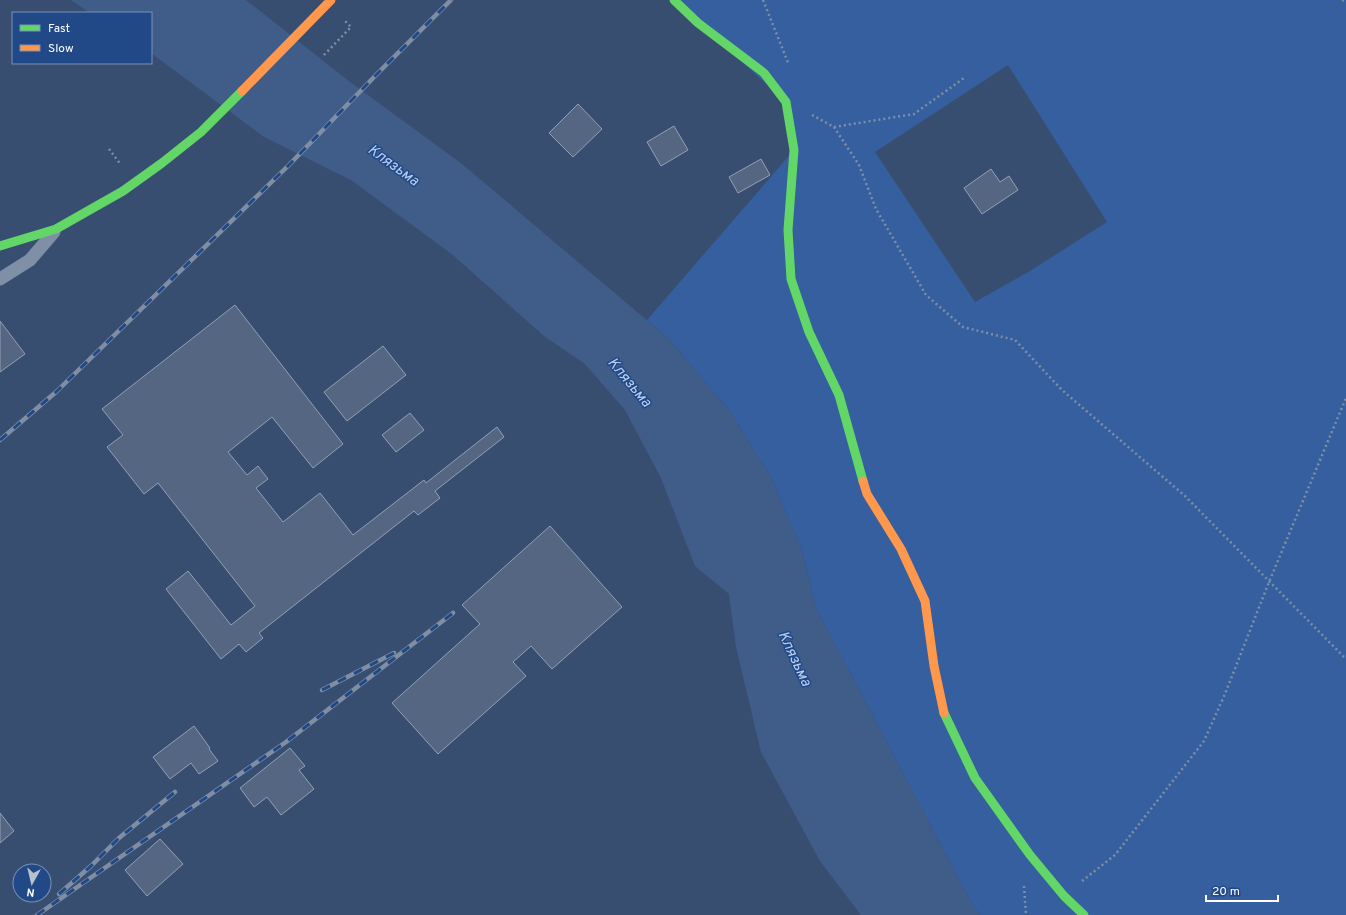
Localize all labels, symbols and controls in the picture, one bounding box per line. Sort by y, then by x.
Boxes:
legend [12,12,152,64]
text: Fast [48,21,70,37]
text: Slow [48,41,74,57]
water label: Клязьма [363,141,423,191]
water label: Клязьма [603,354,655,412]
water label: Клязьма [773,628,815,690]
north arrow [12,863,52,903]
scale bar [1206,877,1278,903]
text: N [26,884,36,899]
text: 20 m [1212,884,1240,900]

